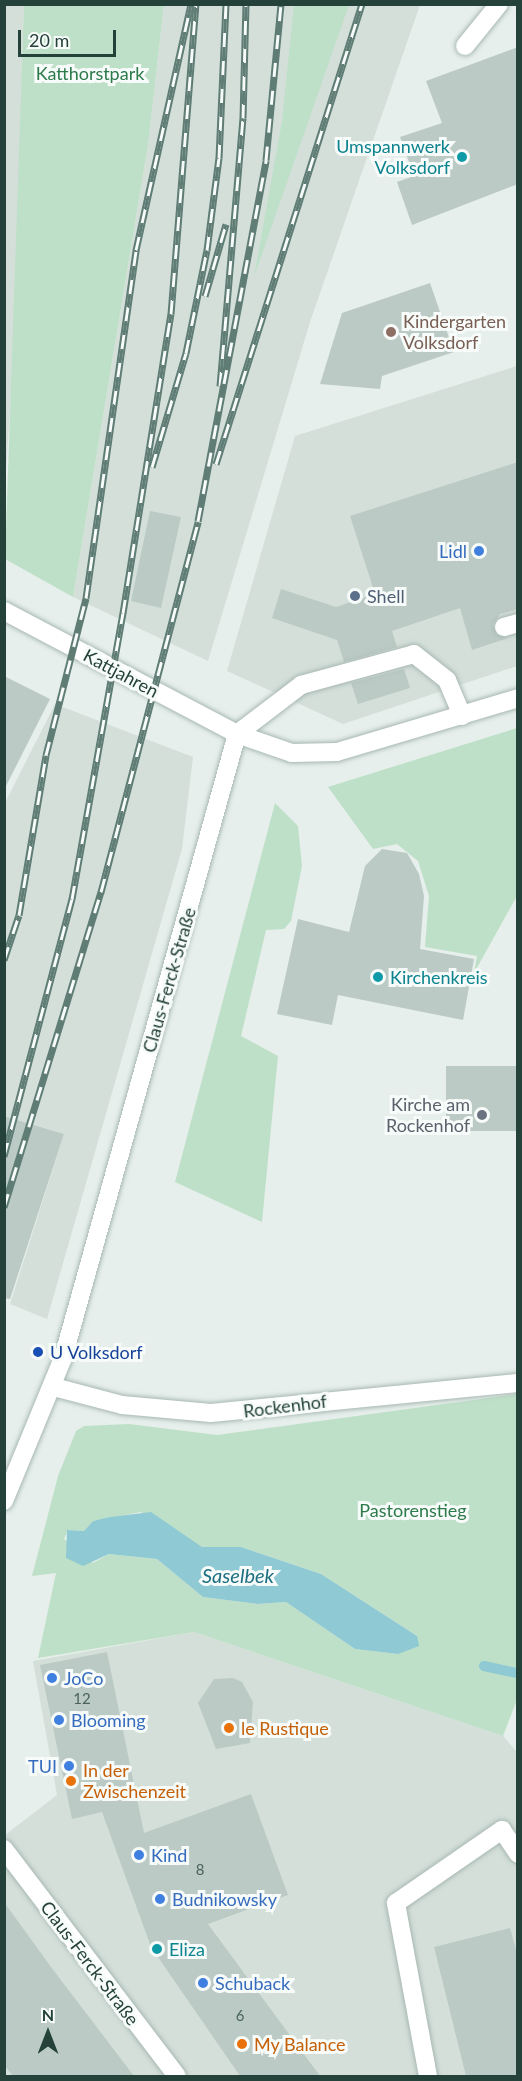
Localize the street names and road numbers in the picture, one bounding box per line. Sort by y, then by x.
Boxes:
street label: Kattjahren [80,644,162,702]
street label: Claus-Ferck-Straße [138,905,200,1055]
street label: Rockenhof [242,1390,328,1422]
street label: Claus-Ferck-Straße [36,1897,144,2029]

